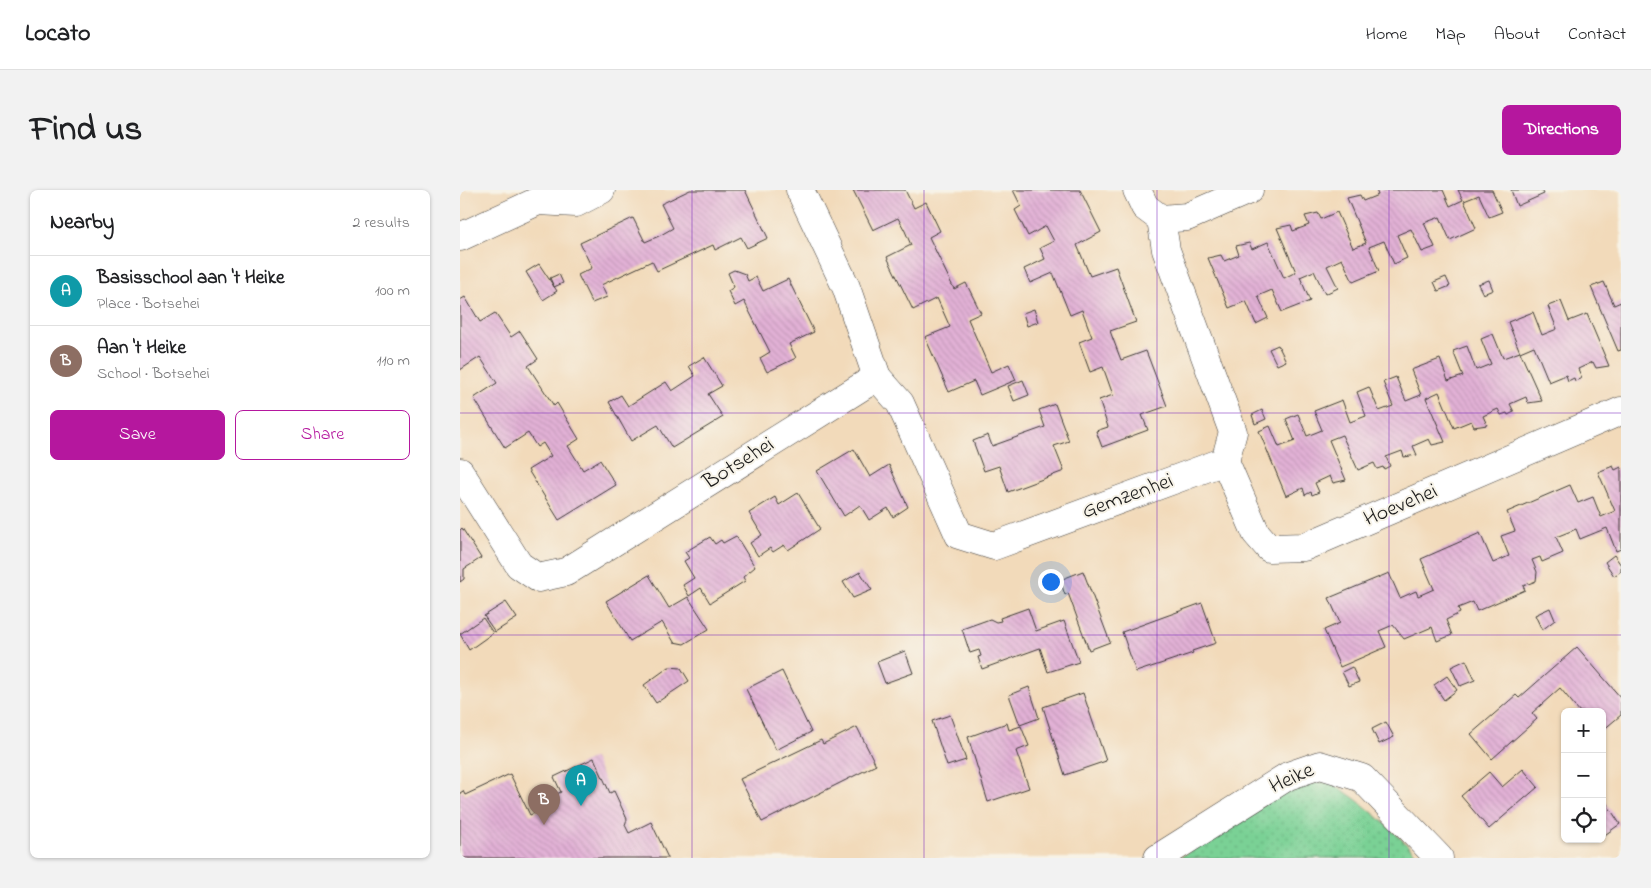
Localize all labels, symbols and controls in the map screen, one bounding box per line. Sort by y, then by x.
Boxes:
text: Locato [25,17,91,52]
text: Home [1366,22,1407,48]
text: Map [1435,22,1466,48]
text: About [1494,22,1540,48]
text: Contact [1568,22,1626,48]
text: Find us [30,105,142,156]
button: Directions [1502,105,1621,155]
text: Nearby [50,208,114,238]
text: 2 results [352,211,410,235]
text: Basisschool aan 't Heike [97,265,285,292]
text: A [61,279,71,303]
text: 100 m [375,279,410,303]
text: Place · Botsehei [97,292,200,316]
text: Aan 't Heike [97,335,186,362]
text: B [61,349,71,373]
text: 110 m [376,349,410,373]
text: School · Botsehei [97,362,210,386]
button: Save [50,410,225,460]
button: Share [235,410,410,460]
street label: Botsehei [696,430,781,499]
street label: Gemzenhei [1078,466,1178,528]
street label: Hoevehei [1359,476,1443,536]
your location [1038,569,1064,595]
map controls [1561,708,1606,843]
button: + [1561,708,1606,753]
button: − [1561,753,1606,798]
street label: Heike [1264,755,1320,803]
pin: A [565,765,597,806]
pin: B [528,784,560,825]
button: locate [1561,798,1606,843]

